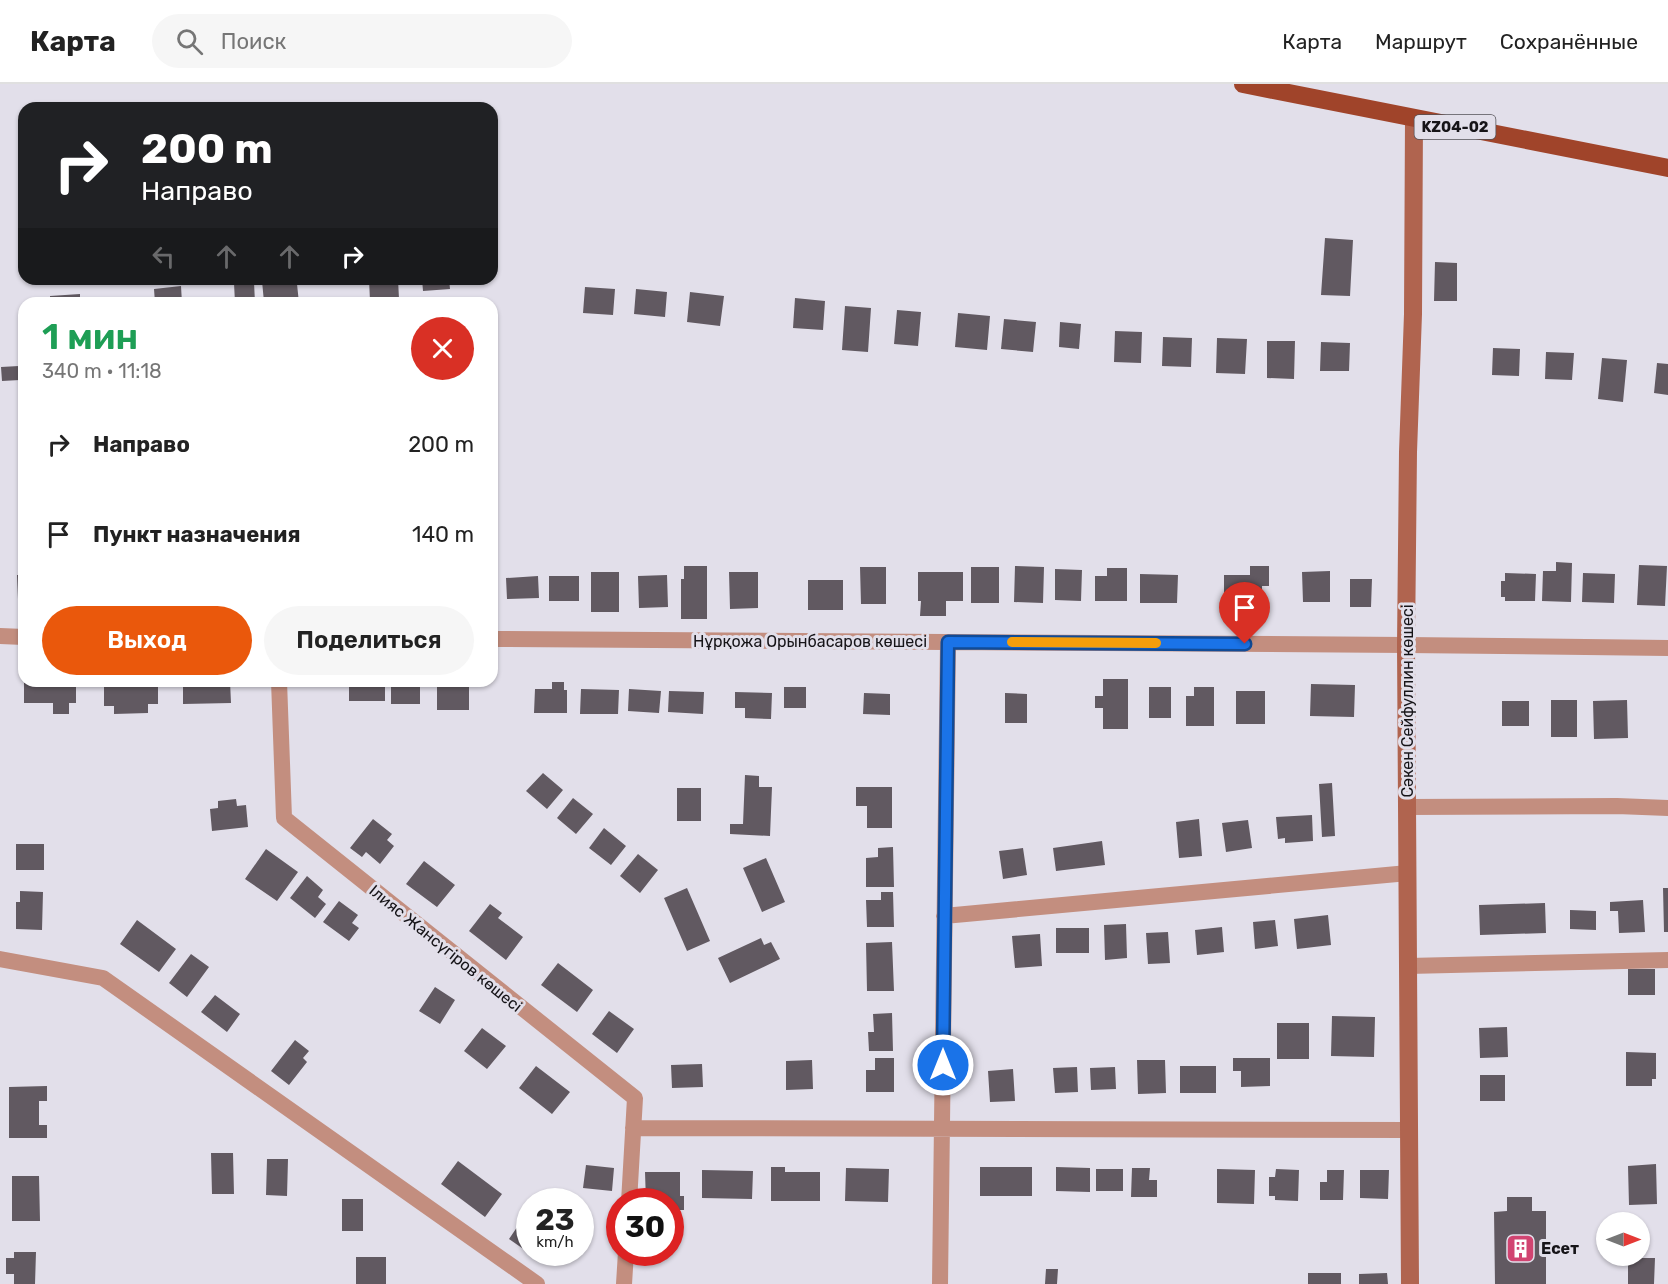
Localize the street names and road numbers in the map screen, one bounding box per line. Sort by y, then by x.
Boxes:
road number: KZ04-02 [1414,115,1496,139]
street label: Сәкен Сейфуллин көшесі [1398,604,1417,798]
street label: Нұрқожа Орынбасаров көшесі [693,632,927,651]
street label: Ілияс Жансүгіров көшесі [365,881,526,1016]

